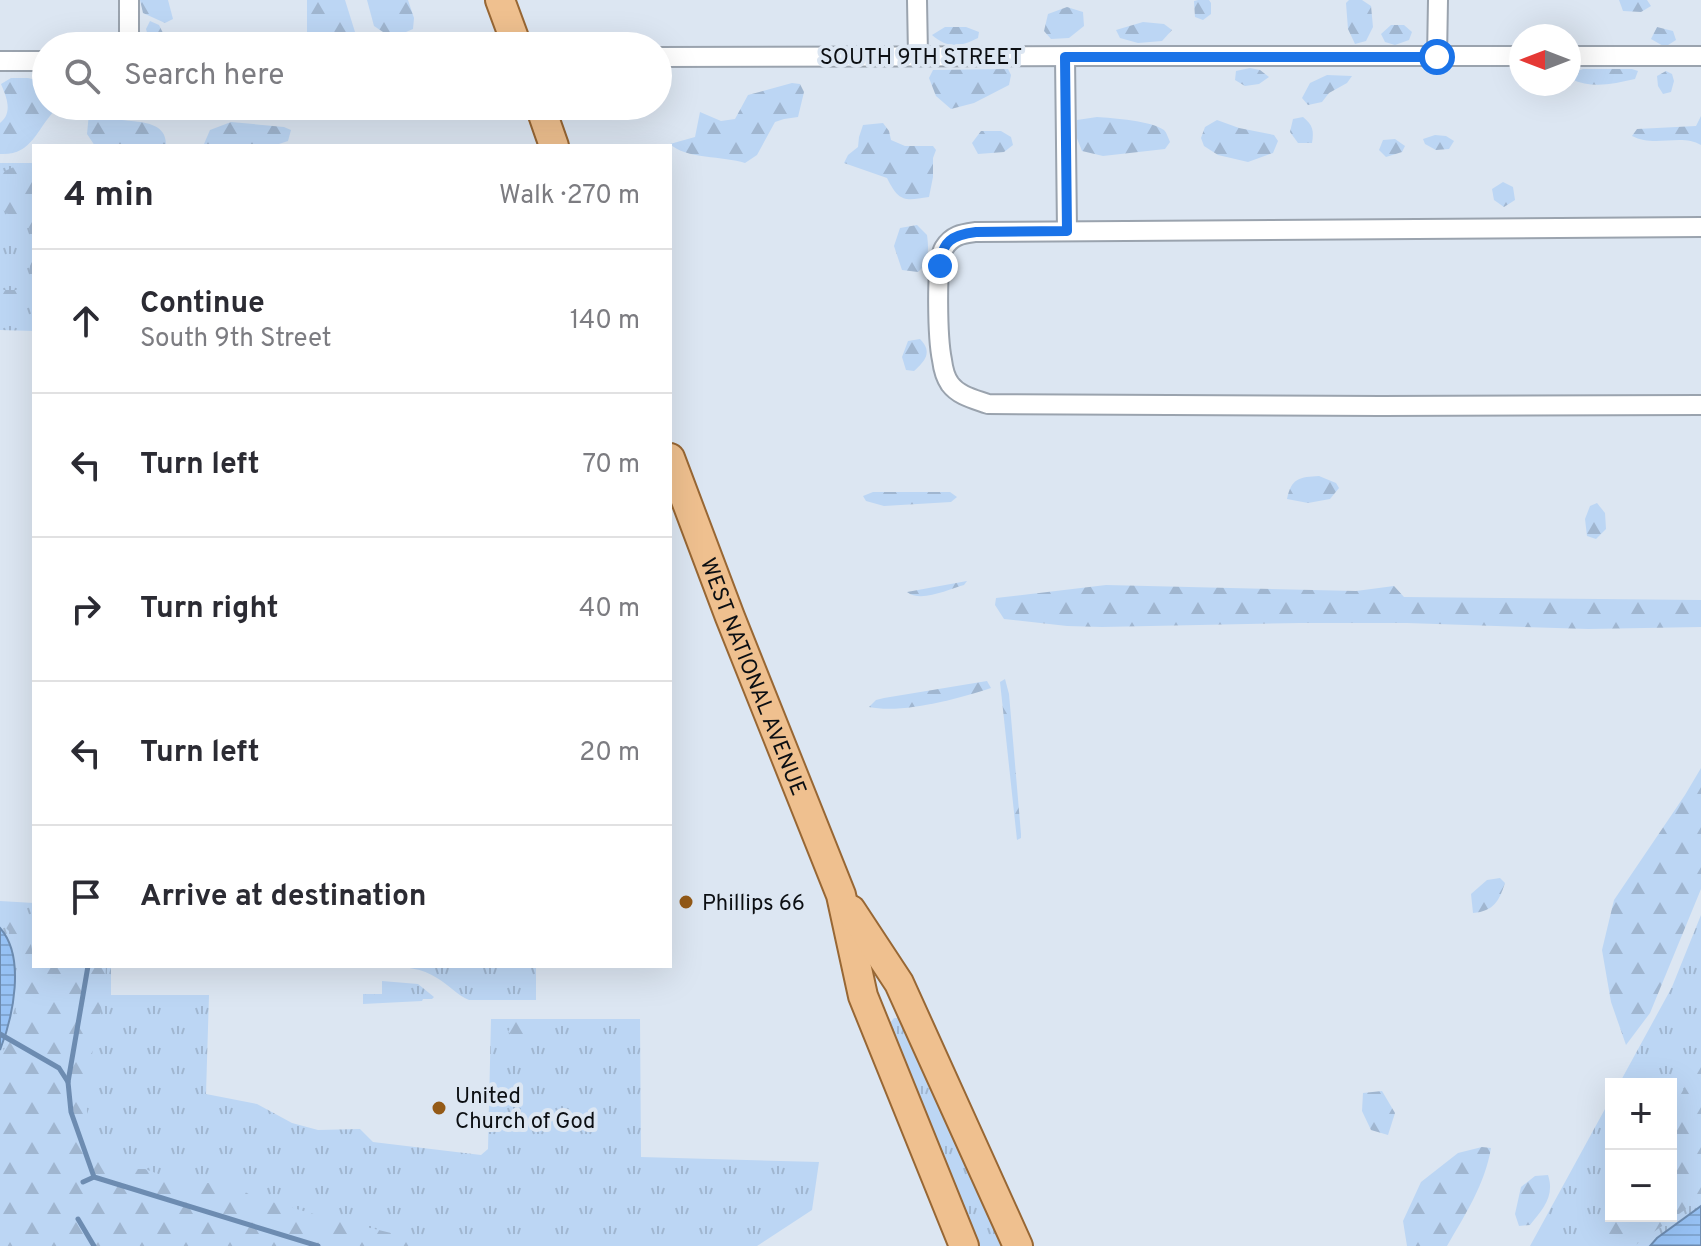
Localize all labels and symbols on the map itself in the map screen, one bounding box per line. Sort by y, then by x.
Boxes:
north arrow [1509,24,1581,96]
route start [1419,39,1455,75]
street label: SOUTH 9TH STREET [820,45,1022,72]
route end [922,248,958,284]
street label: WEST NATIONAL AVENUE [693,555,811,800]
place label: Phillips 66 [702,891,805,918]
marker: Phillips 66 [677,893,695,911]
place label: United Church of God [455,1084,595,1136]
marker: United Church of God [430,1099,448,1117]

